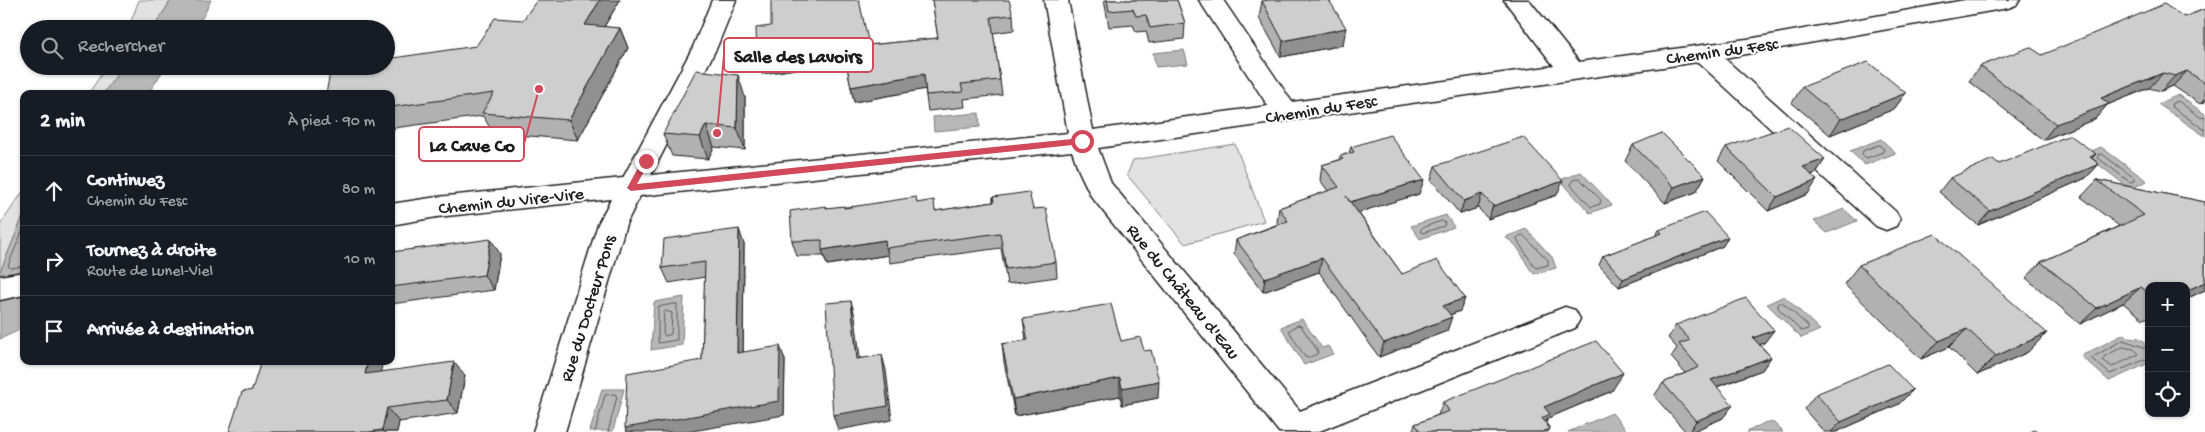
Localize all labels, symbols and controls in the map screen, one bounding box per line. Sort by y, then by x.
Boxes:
search box [20,20,395,75]
icon: search [38,34,66,62]
street label: Chemin du Fesc [1665,34,1780,71]
text: Rechercher [78,36,164,59]
callout: Salle des Lavoirs [724,38,873,72]
text: Salle des Lavoirs [734,47,863,70]
street label: Chemin du Fesc [1264,91,1380,130]
text: 2 min [40,110,85,135]
text: À pied · 90 m [288,113,375,132]
callout: La Cave Co [419,127,524,161]
route start [1071,130,1094,153]
text: La Cave Co [429,136,515,159]
route end [635,150,658,173]
text: Continuez [87,170,164,193]
icon: ahead [40,177,68,205]
text: 80 m [342,181,375,200]
street label: Chemin du Vire-Vire [437,184,586,221]
text: Chemin du Fesc [87,193,187,212]
street label: Rue du Château d'Eau [1121,221,1243,365]
street label: Rue du Docteur Pons [557,232,622,385]
text: Tournez à droite [87,240,216,263]
icon: right [40,247,68,275]
text: 10 m [344,251,375,270]
text: Route de Lunel-Viel [87,263,213,282]
map controls [2145,282,2190,417]
button: + [2145,282,2190,327]
icon: arrive [40,317,68,345]
text: Arrivée à destination [87,319,253,342]
button: − [2145,327,2190,372]
button: locate [2145,372,2190,417]

